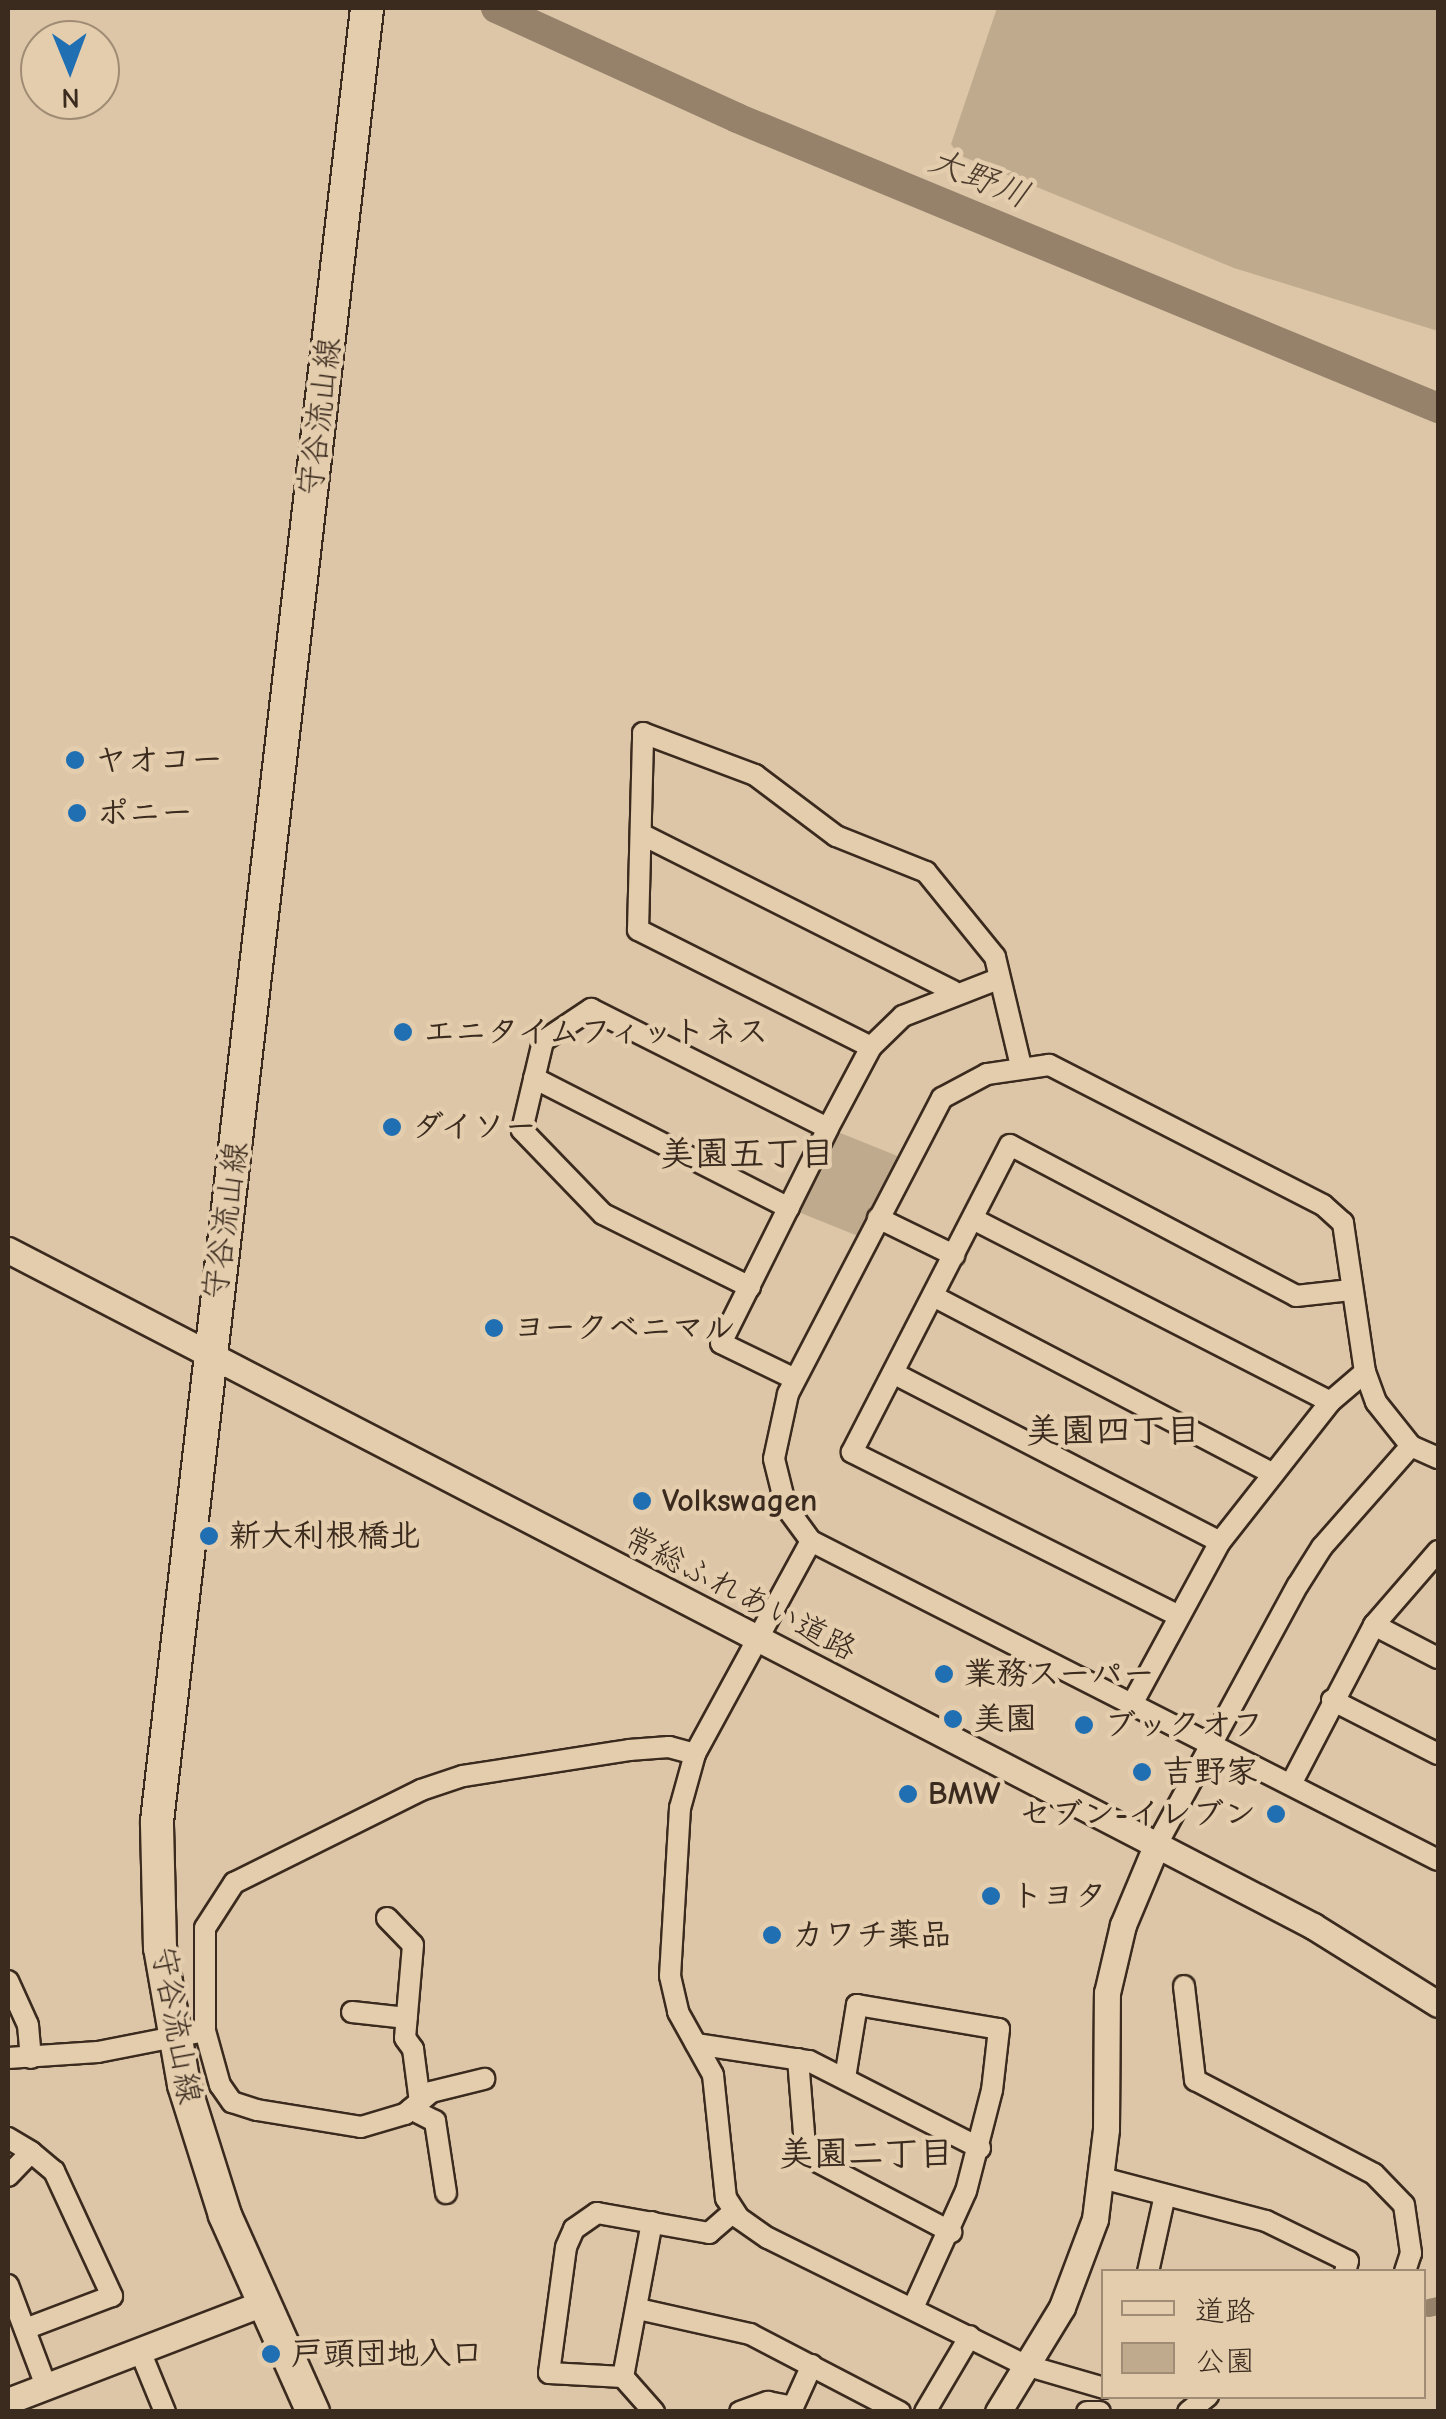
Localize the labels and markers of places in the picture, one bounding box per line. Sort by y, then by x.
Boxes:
place label: ヤオコー [95,741,223,779]
marker: ヤオコー [64,749,86,771]
place label: ポニー [97,794,193,832]
marker: ポニー [66,802,88,824]
place label: エニタイムフィットネス [423,1013,775,1051]
marker: エニタイムフィットネス [392,1021,414,1043]
place label: ダイソー [412,1108,540,1146]
marker: ダイソー [381,1116,403,1138]
place label: ヨークベニマル [514,1309,736,1347]
marker: ヨークベニマル [483,1317,505,1339]
place label: Volkswagen [662,1482,817,1520]
marker: Volkswagen [631,1490,653,1512]
place label: 新大利根橋北 [229,1517,421,1555]
marker: 新大利根橋北 [198,1525,220,1547]
place label: 業務スーパー [964,1655,1155,1693]
marker: 業務スーパー [933,1663,955,1685]
place label: 美園 [973,1700,1037,1738]
place label: ブックオフ [1104,1706,1264,1744]
marker: 美園 [942,1708,964,1730]
marker: ブックオフ [1073,1714,1095,1736]
place label: 吉野家 [1162,1753,1258,1791]
marker: 吉野家 [1131,1761,1153,1783]
place label: BMW [928,1775,1000,1813]
marker: BMW [897,1783,919,1805]
place label: セブン-イレブン [1019,1795,1256,1833]
marker: セブン-イレブン [1265,1803,1287,1825]
place label: トヨタ [1011,1877,1107,1915]
marker: トヨタ [980,1885,1002,1907]
place label: カワチ薬品 [792,1916,952,1954]
marker: カワチ薬品 [761,1924,783,1946]
place label: 戸頭団地入口 [291,2335,483,2373]
marker: 戸頭団地入口 [260,2343,282,2365]

